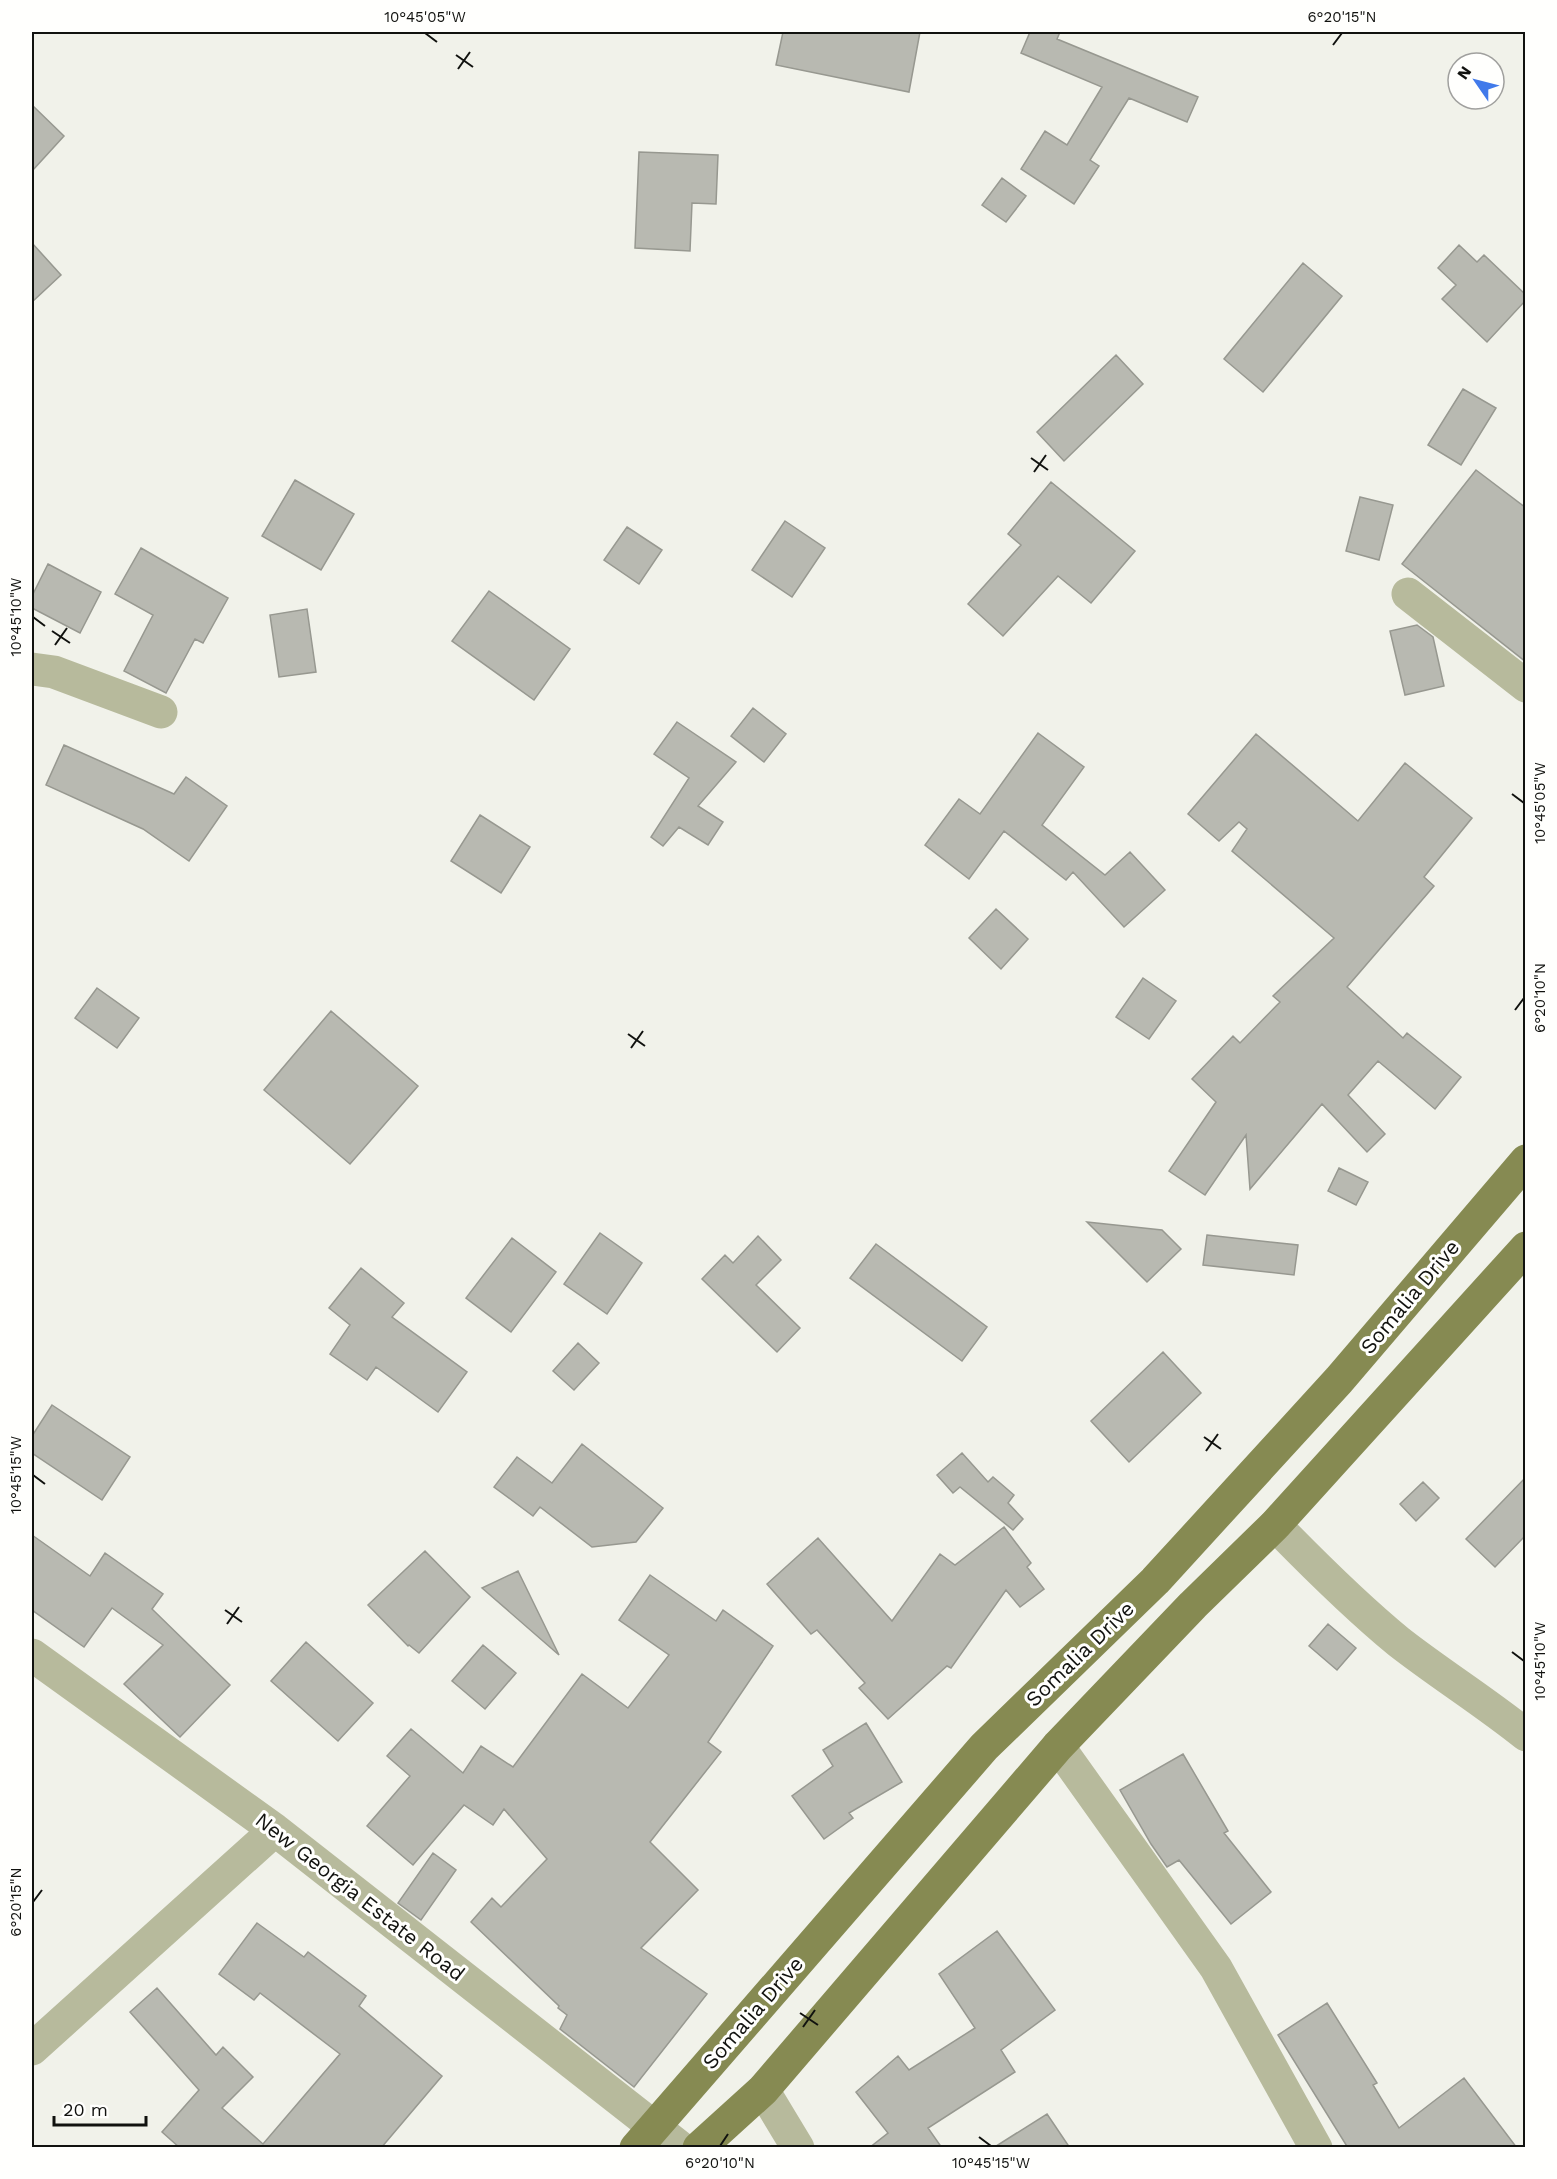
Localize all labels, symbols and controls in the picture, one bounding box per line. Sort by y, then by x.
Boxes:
text: 10°45'05"W [384,8,466,26]
text: 6°20'15"N [1307,8,1377,26]
north arrow [1446,51,1506,111]
text: N [1453,62,1475,83]
text: 10°45'10"W [7,578,25,656]
text: 10°45'05"W [1531,762,1549,844]
text: 6°20'10"N [1531,963,1549,1033]
street label: Somalia Drive [1355,1235,1464,1359]
text: 10°45'15"W [7,1436,25,1514]
street label: Somalia Drive [1020,1596,1139,1712]
text: 10°45'10"W [1531,1622,1549,1700]
street label: New Georgia Estate Road [251,1807,470,1986]
text: 6°20'15"N [7,1867,25,1937]
street label: Somalia Drive [697,1951,808,2074]
scale bar [54,2089,146,2127]
text: 20 m [63,2099,108,2120]
text: 6°20'10"N [685,2154,755,2172]
text: 10°45'15"W [952,2154,1030,2172]

